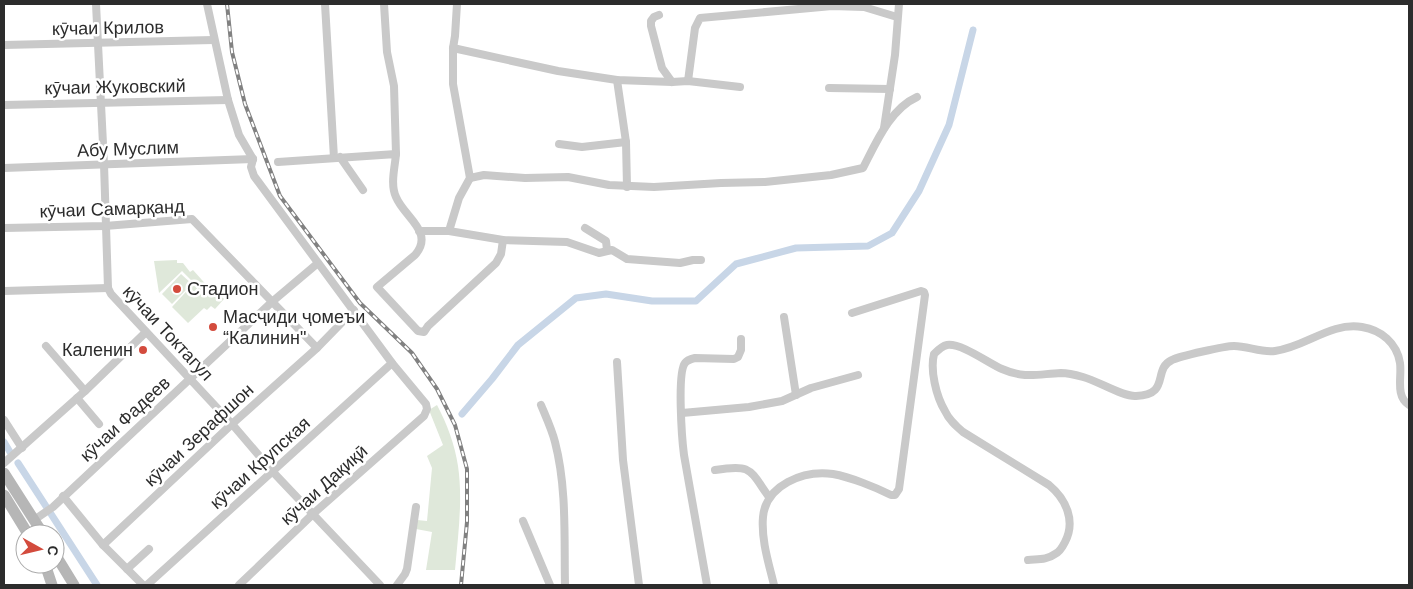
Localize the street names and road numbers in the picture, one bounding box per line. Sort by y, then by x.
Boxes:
street label: кӯчаи Крилов [52,17,164,39]
street label: кӯчаи Жуковский [44,76,186,98]
street label: Абу Муслим [77,137,179,161]
street label: кӯчаи Самарқанд [39,196,185,222]
street label: кӯчаи Токтагул [119,281,217,385]
street label: кӯчаи Фадеев [76,372,174,466]
street label: кӯчаи Зерафшон [140,379,258,491]
street label: кӯчаи Крупская [206,413,314,513]
street label: кӯчаи Дақиқӣ [277,441,371,529]

